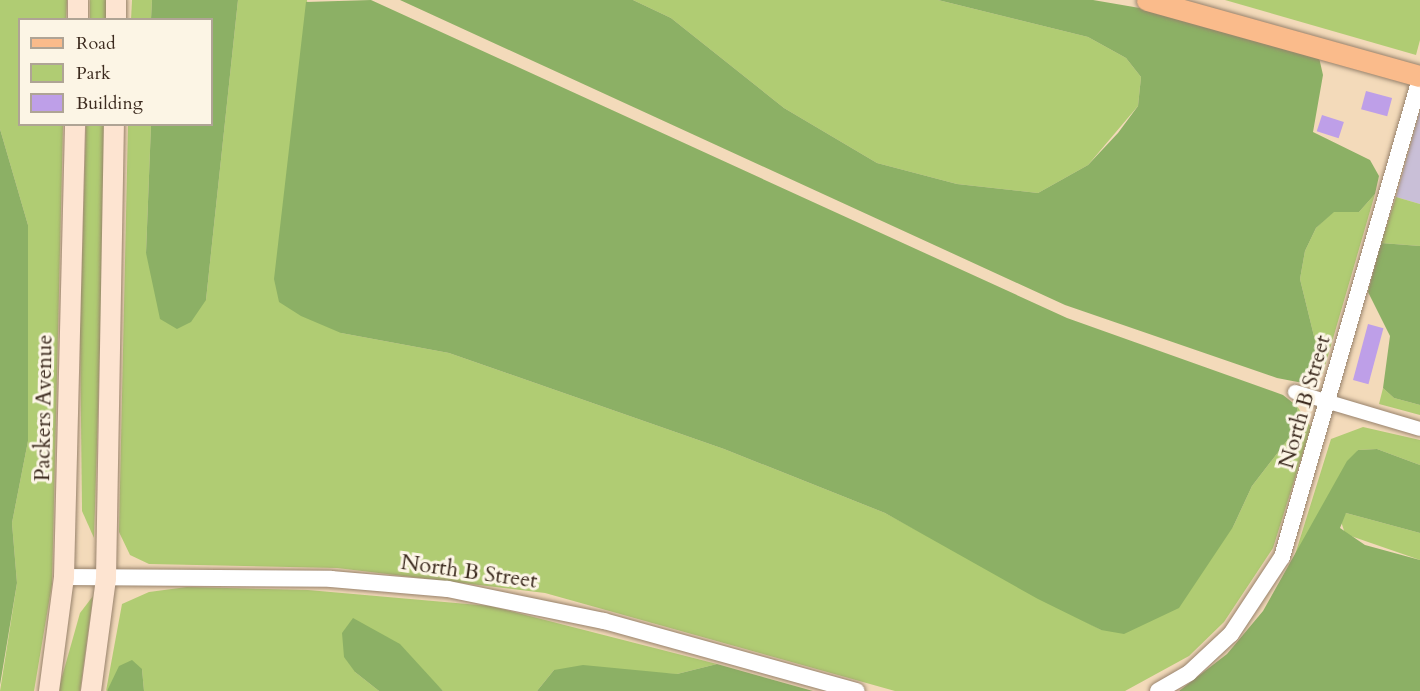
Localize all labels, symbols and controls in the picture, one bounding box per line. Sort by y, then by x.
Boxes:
legend [18,18,213,126]
text: Road [76,31,116,56]
text: Park [76,61,111,86]
text: Building [76,91,143,116]
street label: North B Street [1273,332,1337,472]
street label: Packers Avenue [30,334,58,482]
street label: North B Street [399,549,539,595]

